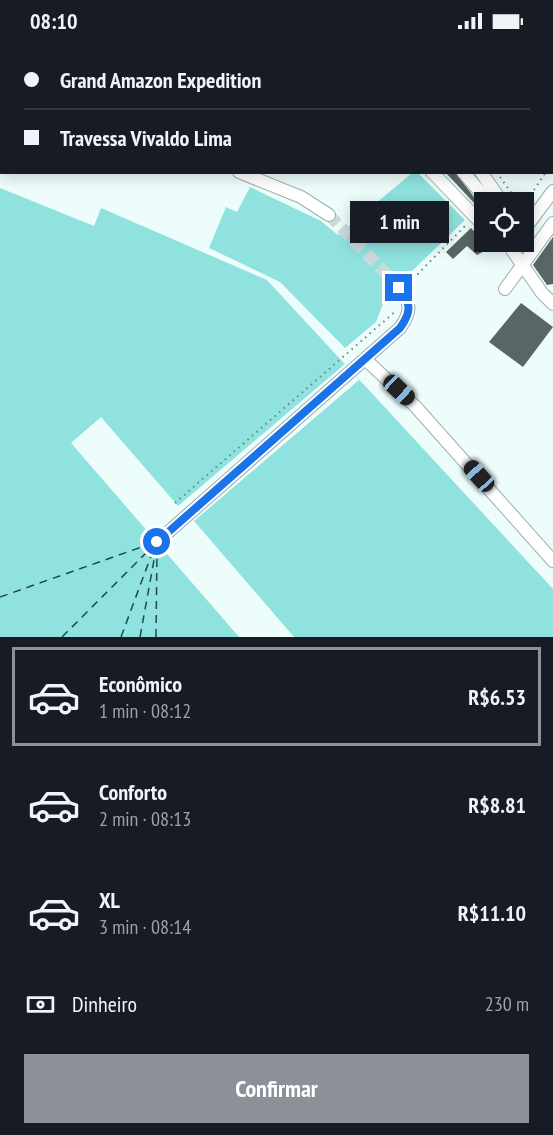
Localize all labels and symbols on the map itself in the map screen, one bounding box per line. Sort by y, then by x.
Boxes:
callout: 1 min [350,201,448,243]
route end [385,274,412,301]
car [380,371,418,409]
car [460,457,498,495]
route start [143,528,170,555]

